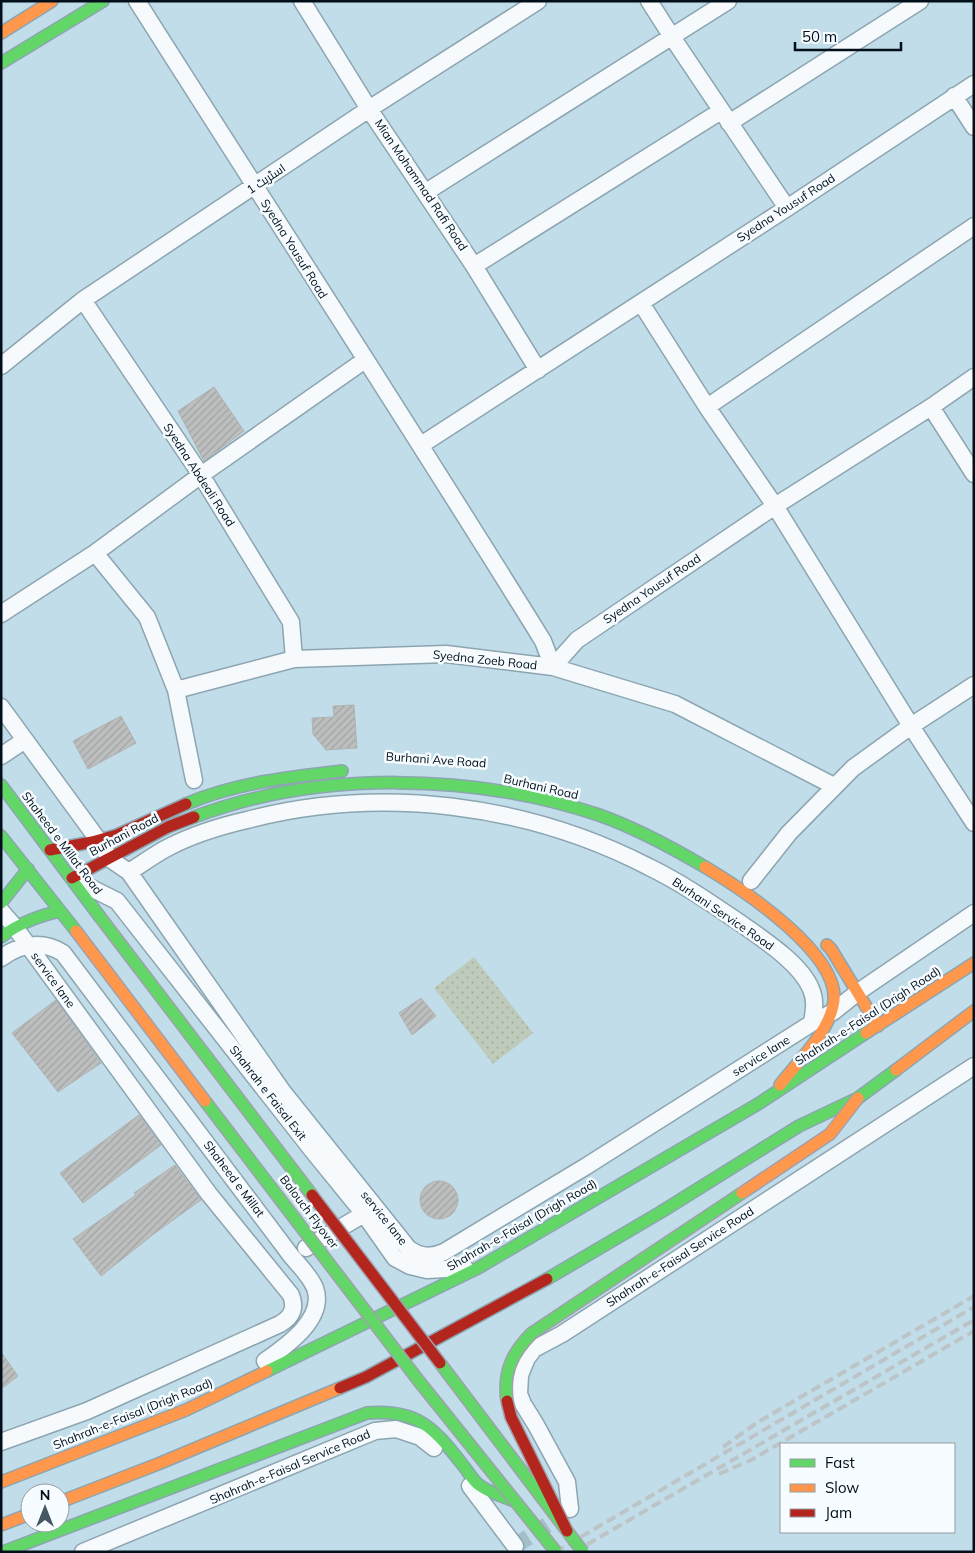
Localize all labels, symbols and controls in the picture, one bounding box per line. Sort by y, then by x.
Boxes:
scale bar [795,20,901,52]
text: 50 m [802,27,837,46]
street label: Mian Mohammad Rafi Road [372,116,471,253]
street label: اسٹریٹ 1 [243,160,288,197]
street label: Syedna Yousuf Road [734,170,838,245]
street label: Syedna Yousuf Road [258,196,331,301]
street label: Syedna Abdeali Road [160,420,238,529]
street label: Syedna Yousuf Road [600,550,703,627]
street label: Syedna Zoeb Road [432,647,538,672]
street label: Burhani Ave Road [385,749,487,770]
street label: Burhani Road [502,771,580,802]
street label: Shaheed e Millat Road [19,788,106,897]
street label: Burhani Road [87,810,161,859]
street label: Burhani Service Road [670,874,777,953]
street label: service lane [28,949,79,1011]
street label: Shahrah-e-Faisal (Drigh Road) [792,963,943,1068]
street label: service lane [729,1032,792,1079]
street label: Shahrah e Faisal Exit [227,1042,310,1143]
street label: Shaheed e Millat [201,1137,268,1220]
street label: Balouch Flyover [277,1172,342,1252]
street label: Shahrah-e-Faisal (Drigh Road) [444,1175,599,1274]
street label: service lane [358,1188,411,1248]
street label: Shahrah-e-Faisal Service Road [603,1203,756,1310]
street label: Shahrah-e-Faisal (Drigh Road) [51,1375,215,1452]
street label: Shahrah-e-Faisal Service Road [207,1426,372,1507]
legend [780,1443,955,1533]
text: Fast [825,1453,855,1472]
text: Slow [825,1478,859,1497]
north arrow [20,1483,70,1533]
text: N [40,1486,50,1504]
text: Jam [825,1503,852,1522]

